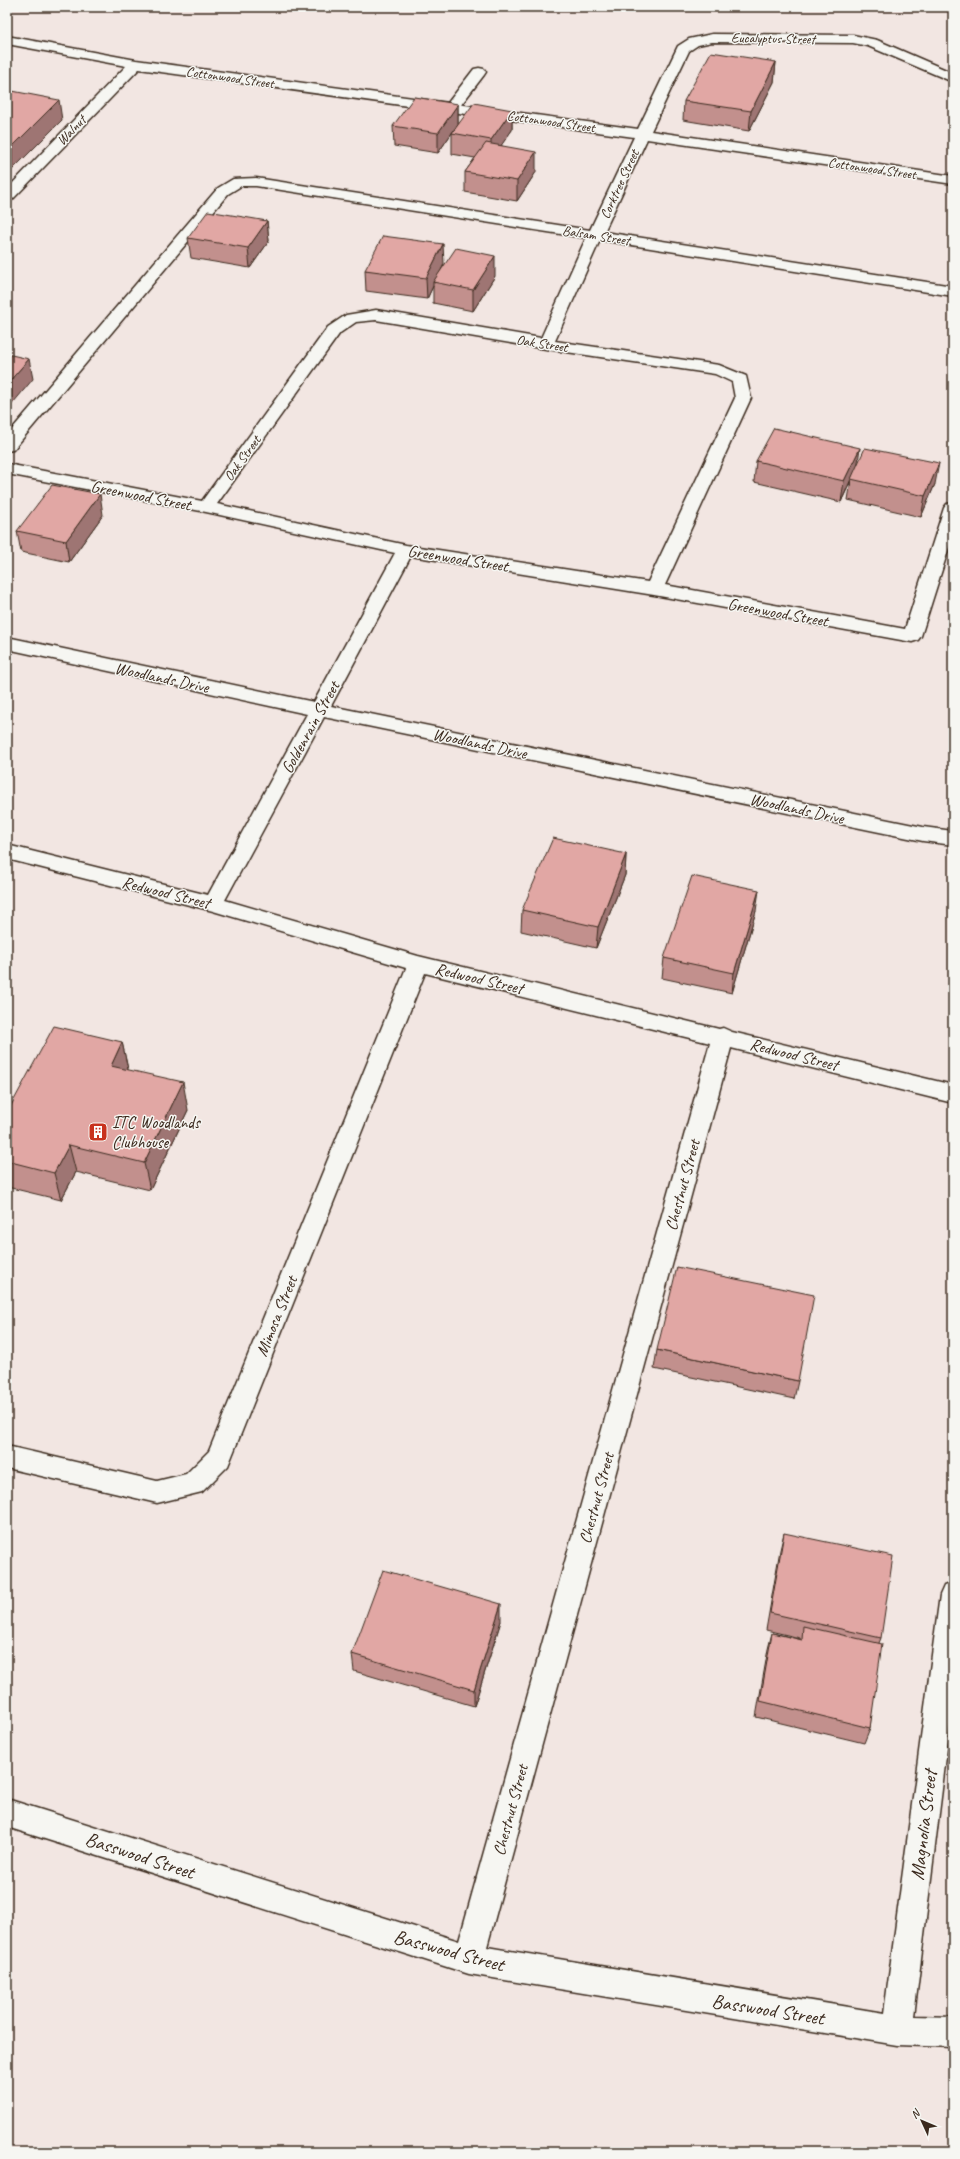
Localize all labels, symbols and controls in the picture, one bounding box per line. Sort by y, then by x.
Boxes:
street label: Eucalyptus Street [731,29,818,48]
street label: Cottonwood Street [185,63,276,92]
street label: Cottonwood Street [506,107,597,136]
street label: Walnut [53,110,91,149]
street label: Corktree Street [596,146,643,221]
street label: Cottonwood Street [827,154,918,183]
street label: Balsam Street [561,222,633,250]
street label: Oak Street [515,331,570,356]
street label: Oak Street [220,431,265,484]
street label: Greenwood Street [89,476,195,516]
street label: Greenwood Street [406,540,512,577]
street label: Greenwood Street [726,593,832,632]
street label: Woodlands Drive [113,657,212,698]
street label: Goldenrain Street [277,676,345,777]
street label: Woodlands Drive [431,723,530,764]
street label: Woodlands Drive [748,788,847,829]
street label: Redwood Street [120,871,214,914]
street label: Redwood Street [433,958,527,999]
street label: Redwood Street [748,1033,842,1076]
place label: ITC Woodlands Clubhouse [112,1112,201,1153]
building icon: ITC Woodlands Clubhouse [87,1121,109,1143]
street label: Chestnut Street [660,1135,705,1233]
street label: Mimosa Street [251,1271,303,1359]
street label: Chestnut Street [574,1448,619,1546]
street label: Chestnut Street [488,1760,533,1858]
street label: Magnolia Street [904,1765,943,1881]
street label: Basswood Street [82,1826,200,1886]
street label: Basswood Street [391,1924,509,1978]
street label: Basswood Street [710,1988,828,2031]
north arrow [902,2101,942,2141]
text: N [907,2105,924,2121]

